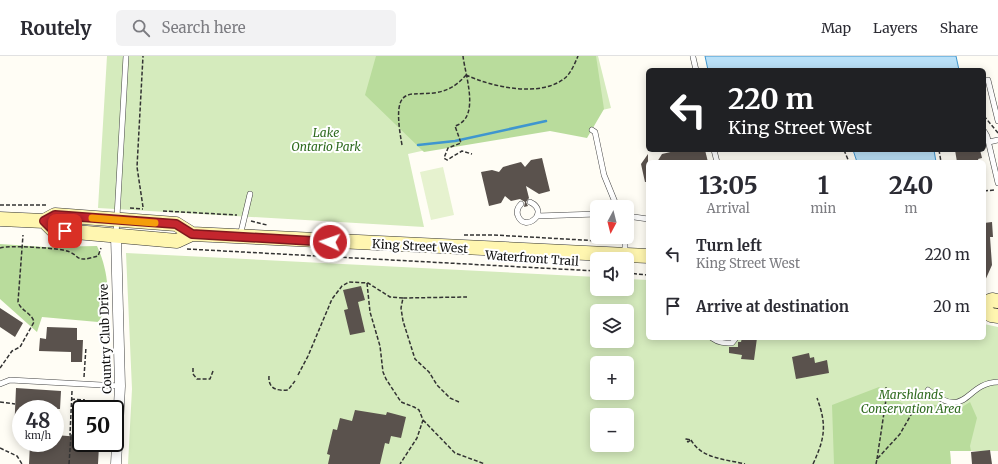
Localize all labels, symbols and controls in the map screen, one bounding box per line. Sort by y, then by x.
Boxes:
search box [116,10,396,46]
text: Routely [20,16,92,40]
icon: search [130,17,152,39]
text: Search here [162,18,246,37]
text: Map [821,19,851,37]
text: Layers [873,19,918,37]
text: Share [940,19,978,37]
text: 220 m [728,81,814,117]
icon: left [662,84,714,136]
text: King Street West [728,116,872,139]
park label: Lake Ontario Park [291,125,361,154]
text: 13:05 [699,170,758,201]
text: 1 [818,170,829,201]
text: 240 [889,170,933,201]
north arrow [590,200,634,244]
map controls [590,200,634,452]
text: Arrival [706,200,750,217]
text: min [810,200,836,217]
text: m [905,200,918,217]
pin [48,214,82,248]
icon: arrive [54,220,76,242]
position arrow [309,221,351,263]
street label: King Street West [372,236,469,256]
text: Turn left [696,236,762,255]
icon: left [662,243,684,265]
text: 220 m [925,245,970,264]
street label: Waterfront Trail [484,247,579,269]
button: sound [590,252,634,296]
text: King Street West [696,255,800,272]
street label: Country Club Drive [96,284,114,394]
icon: arrive [662,295,684,317]
text: Arrive at destination [696,297,849,316]
text: 20 m [933,297,970,316]
button: layers [590,304,634,348]
button: + [590,356,634,400]
park label: Marshlands Conservation Area [861,387,961,416]
speed limit sign: 50 [72,400,124,452]
text: 48 [25,408,51,433]
button: − [590,408,634,452]
text: km/h [25,429,51,442]

